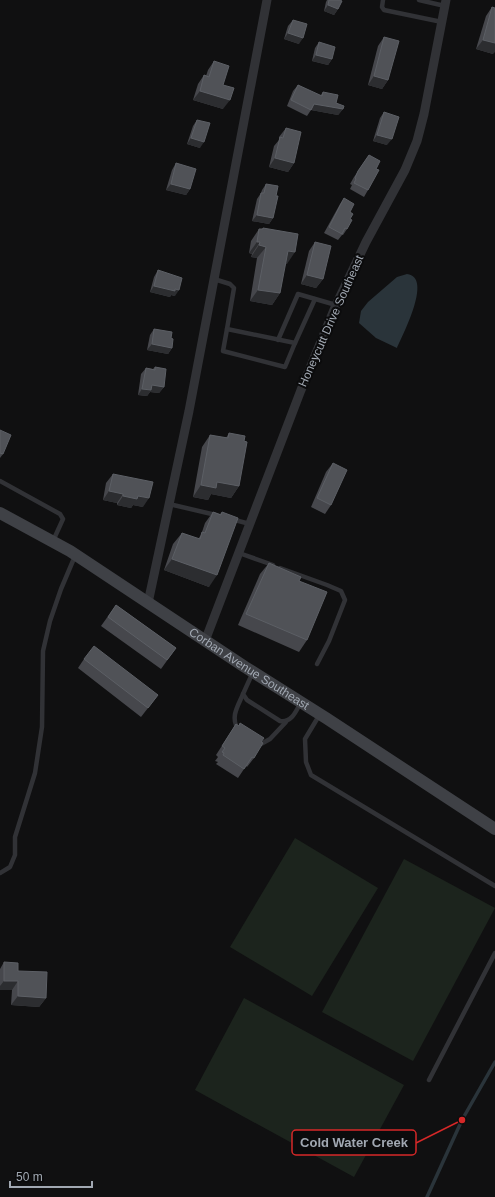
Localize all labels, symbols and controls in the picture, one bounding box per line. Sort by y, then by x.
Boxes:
street label: Honeycutt Drive Southeast [296,252,367,389]
street label: Corban Avenue Southeast [186,625,312,713]
callout: Cold Water Creek [292,1130,416,1155]
text: Cold Water Creek [300,1135,409,1150]
scale bar [10,1163,92,1189]
text: 50 m [16,1170,43,1184]

